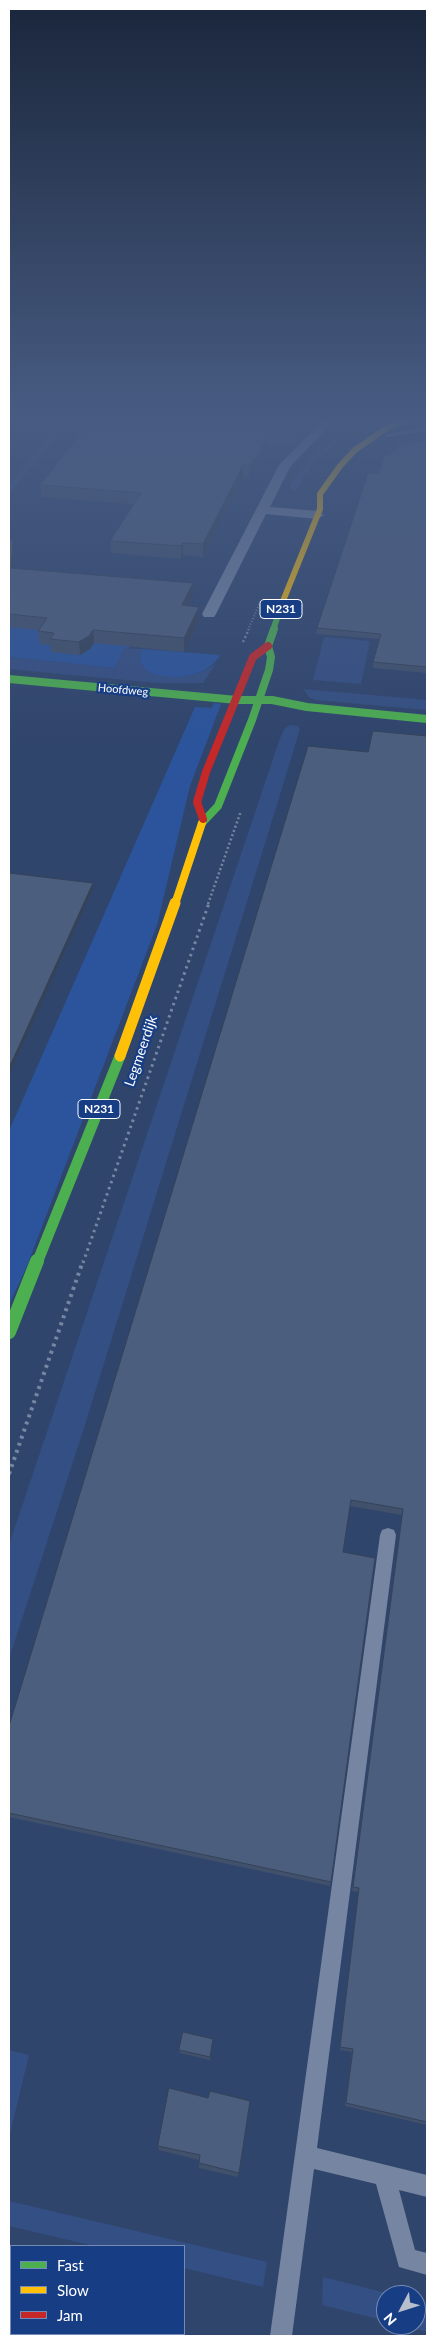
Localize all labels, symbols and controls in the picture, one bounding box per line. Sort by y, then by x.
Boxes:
road number: N231 [260,600,302,618]
street label: Hoofdweg [97,681,149,699]
street label: Legmeerdijk [121,1013,161,1089]
road number: N231 [78,1100,120,1118]
legend [10,2245,185,2335]
text: Fast [57,2256,84,2274]
text: Slow [57,2281,89,2299]
north arrow [376,2285,426,2335]
text: Jam [57,2306,83,2324]
text: N [380,2310,400,2329]

